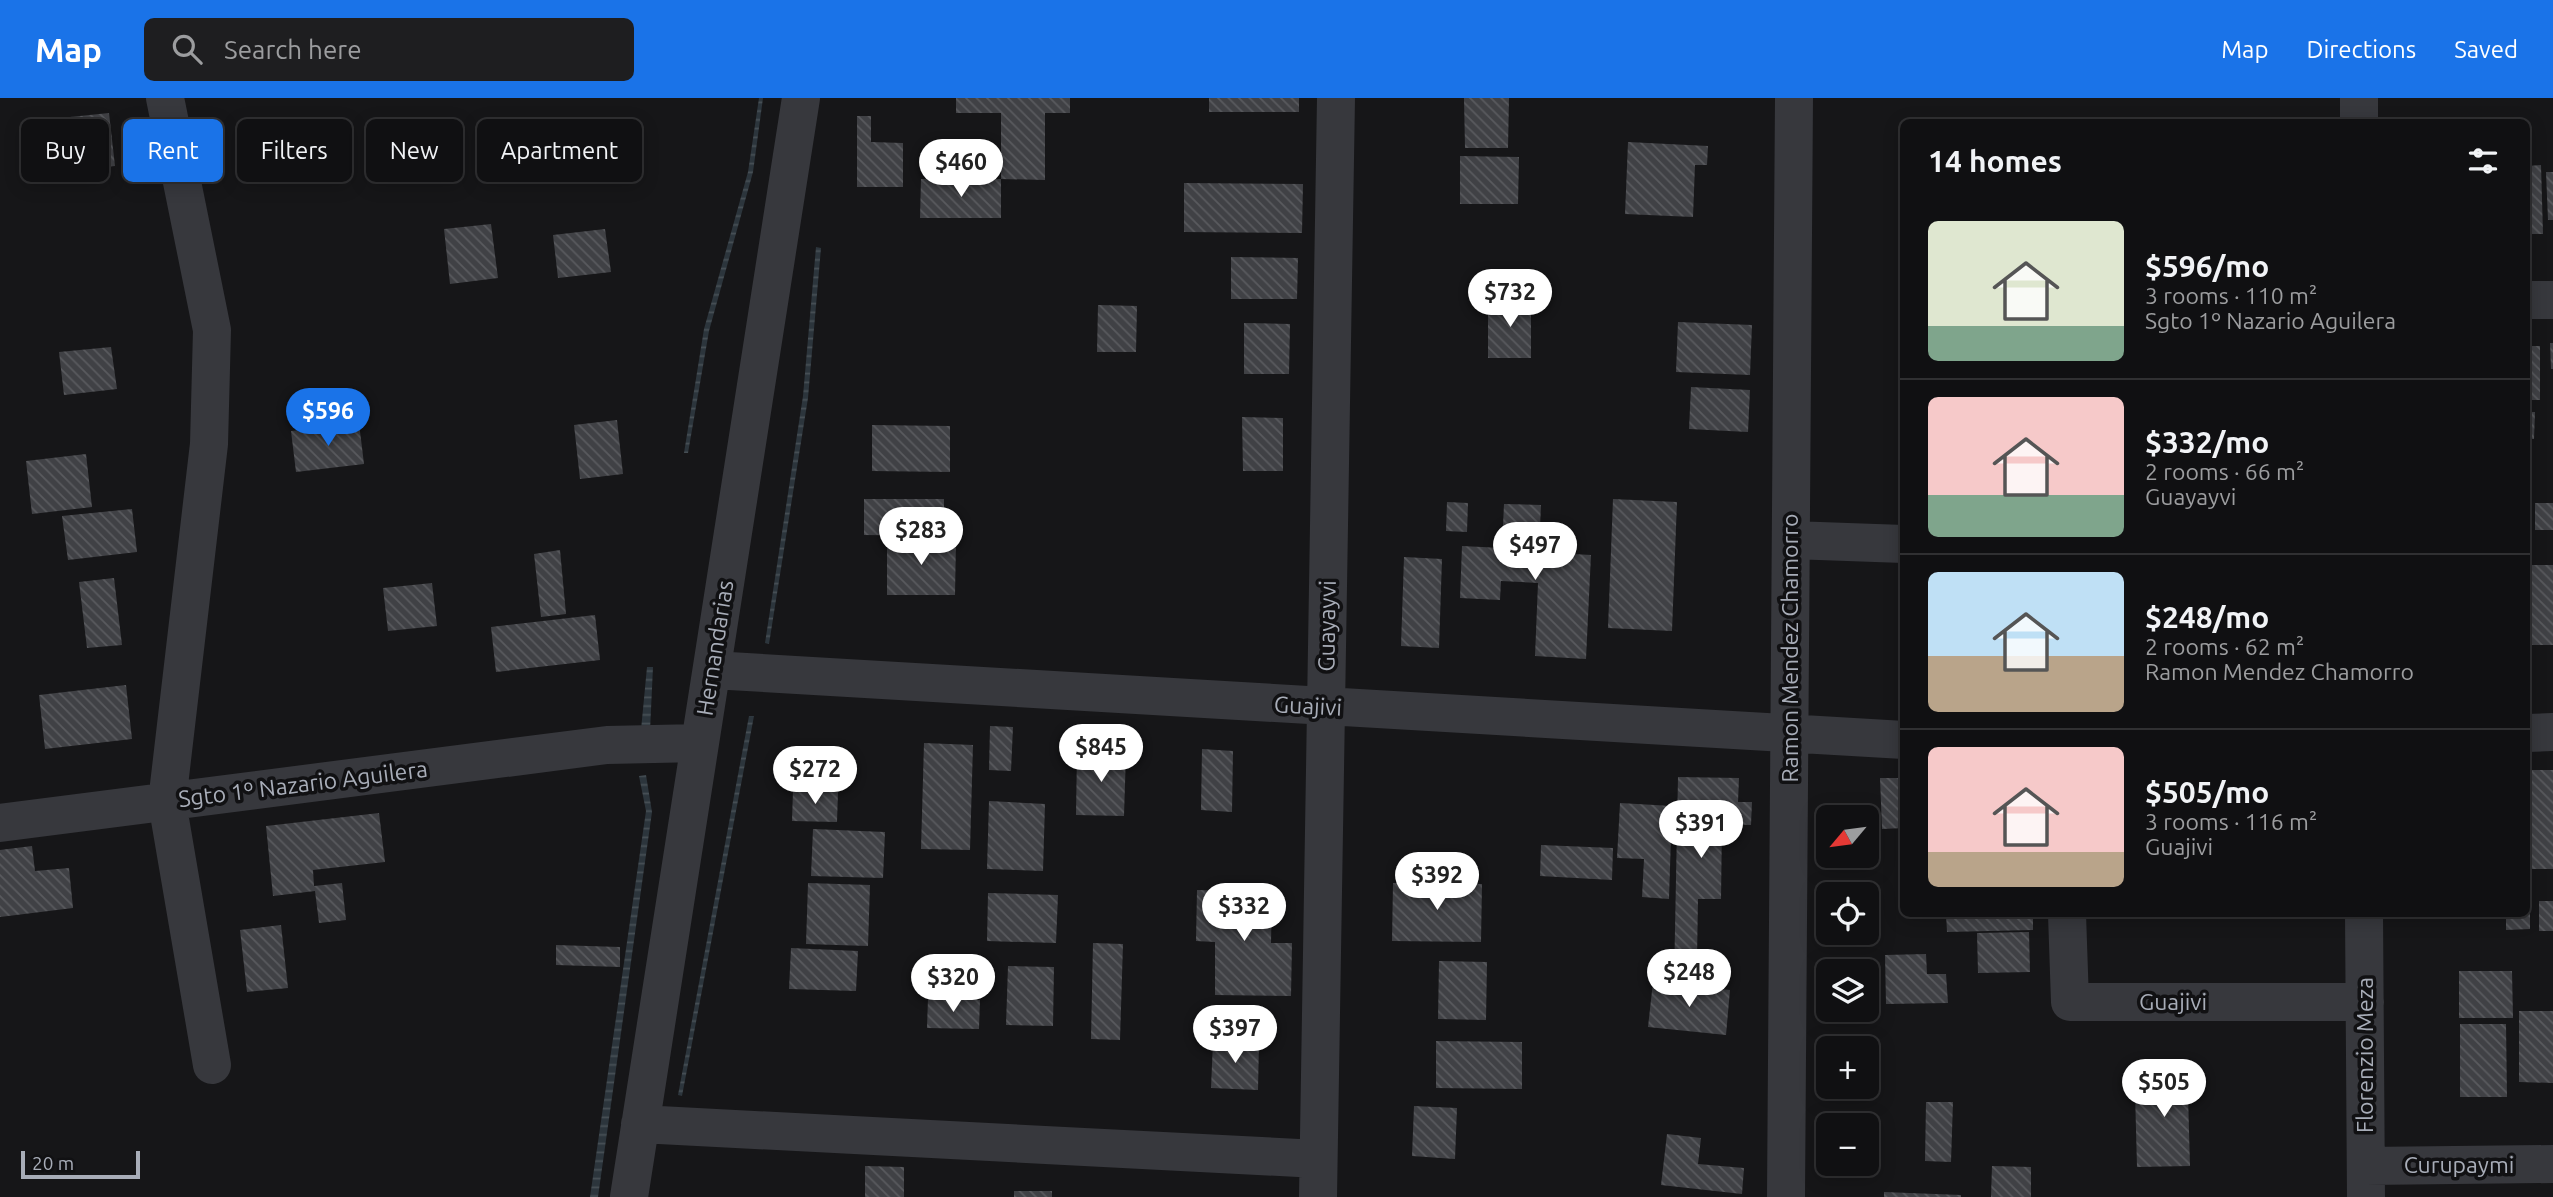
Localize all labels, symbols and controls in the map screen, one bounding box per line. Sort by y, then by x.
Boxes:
search box [144,18,634,81]
icon: search [168,30,206,68]
text: Map [35,31,102,68]
text: Search here [224,35,362,64]
text: Map [2221,36,2268,63]
text: Directions [2306,36,2416,63]
text: Saved [2454,36,2518,63]
chip: Buy [21,119,109,182]
chip: Rent [123,119,223,182]
chip: Filters [237,119,352,182]
chip: New [366,119,463,182]
chip: Apartment [477,119,642,182]
pin: $460 [920,140,1002,199]
icon: filters [2464,142,2502,180]
text: 14 homes [1928,144,2062,178]
text: $460 [935,149,987,174]
icon: home [1984,249,2068,333]
text: $596/mo [2145,249,2269,283]
pin: $732 [1469,270,1551,329]
text: $732 [1484,279,1536,304]
text: 3 rooms · 110 m² [2145,283,2317,308]
text: Sgto 1º Nazario Aguilera [2145,308,2396,333]
pin: $596 [287,388,369,448]
text: $596 [302,398,354,423]
icon: home [1984,425,2068,509]
text: $332/mo [2145,425,2269,459]
text: 2 rooms · 66 m² [2145,459,2304,484]
text: Guayayvi [2145,484,2236,509]
pin: $283 [880,508,962,567]
street label: Ramon Mendez Chamorro [1777,514,1802,782]
text: $283 [895,517,947,542]
pin: $497 [1494,522,1576,582]
text: $497 [1509,532,1561,557]
street label: Hernandarias [691,578,738,717]
street label: Guayayvi [1313,580,1340,672]
icon: home [1984,600,2068,684]
text: $248/mo [2145,600,2269,634]
text: 2 rooms · 62 m² [2145,634,2304,659]
text: Ramon Mendez Chamorro [2145,659,2414,684]
street label: Guajivi [1273,691,1343,720]
pin: $845 [1060,724,1142,784]
text: $845 [1075,734,1127,759]
pin: $272 [774,746,856,806]
street label: Sgto 1º Nazario Aguilera [177,756,429,811]
text: $272 [789,756,841,781]
icon: home [1984,775,2068,859]
text: $505/mo [2145,775,2269,809]
pin: $391 [1660,800,1742,860]
north arrow [1816,805,1880,868]
map controls [1816,805,1879,1176]
text: 3 rooms · 116 m² [2145,809,2317,834]
text: $391 [1675,810,1727,835]
text: Guajivi [2145,834,2213,859]
pin: $392 [1396,852,1478,912]
text: $392 [1411,862,1463,887]
button: locate [1816,882,1879,945]
pin: $332 [1203,884,1285,943]
text: $332 [1218,893,1270,918]
pin: $248 [1648,950,1730,1009]
pin: $320 [912,954,994,1014]
text: $248 [1663,959,1715,984]
button: layers [1816,959,1879,1022]
text: $320 [927,964,979,989]
street label: Florenzio Meza [2352,977,2377,1133]
street label: Guajivi [2139,989,2207,1014]
pin: $397 [1194,1006,1276,1065]
text: $397 [1209,1015,1261,1040]
button: + [1816,1036,1879,1099]
pin: $505 [2123,1060,2205,1119]
text: $505 [2138,1069,2190,1094]
button: − [1816,1113,1879,1176]
scale bar [21,1148,140,1180]
text: 20 m [32,1152,74,1174]
street label: Curupaymi [2404,1152,2514,1177]

